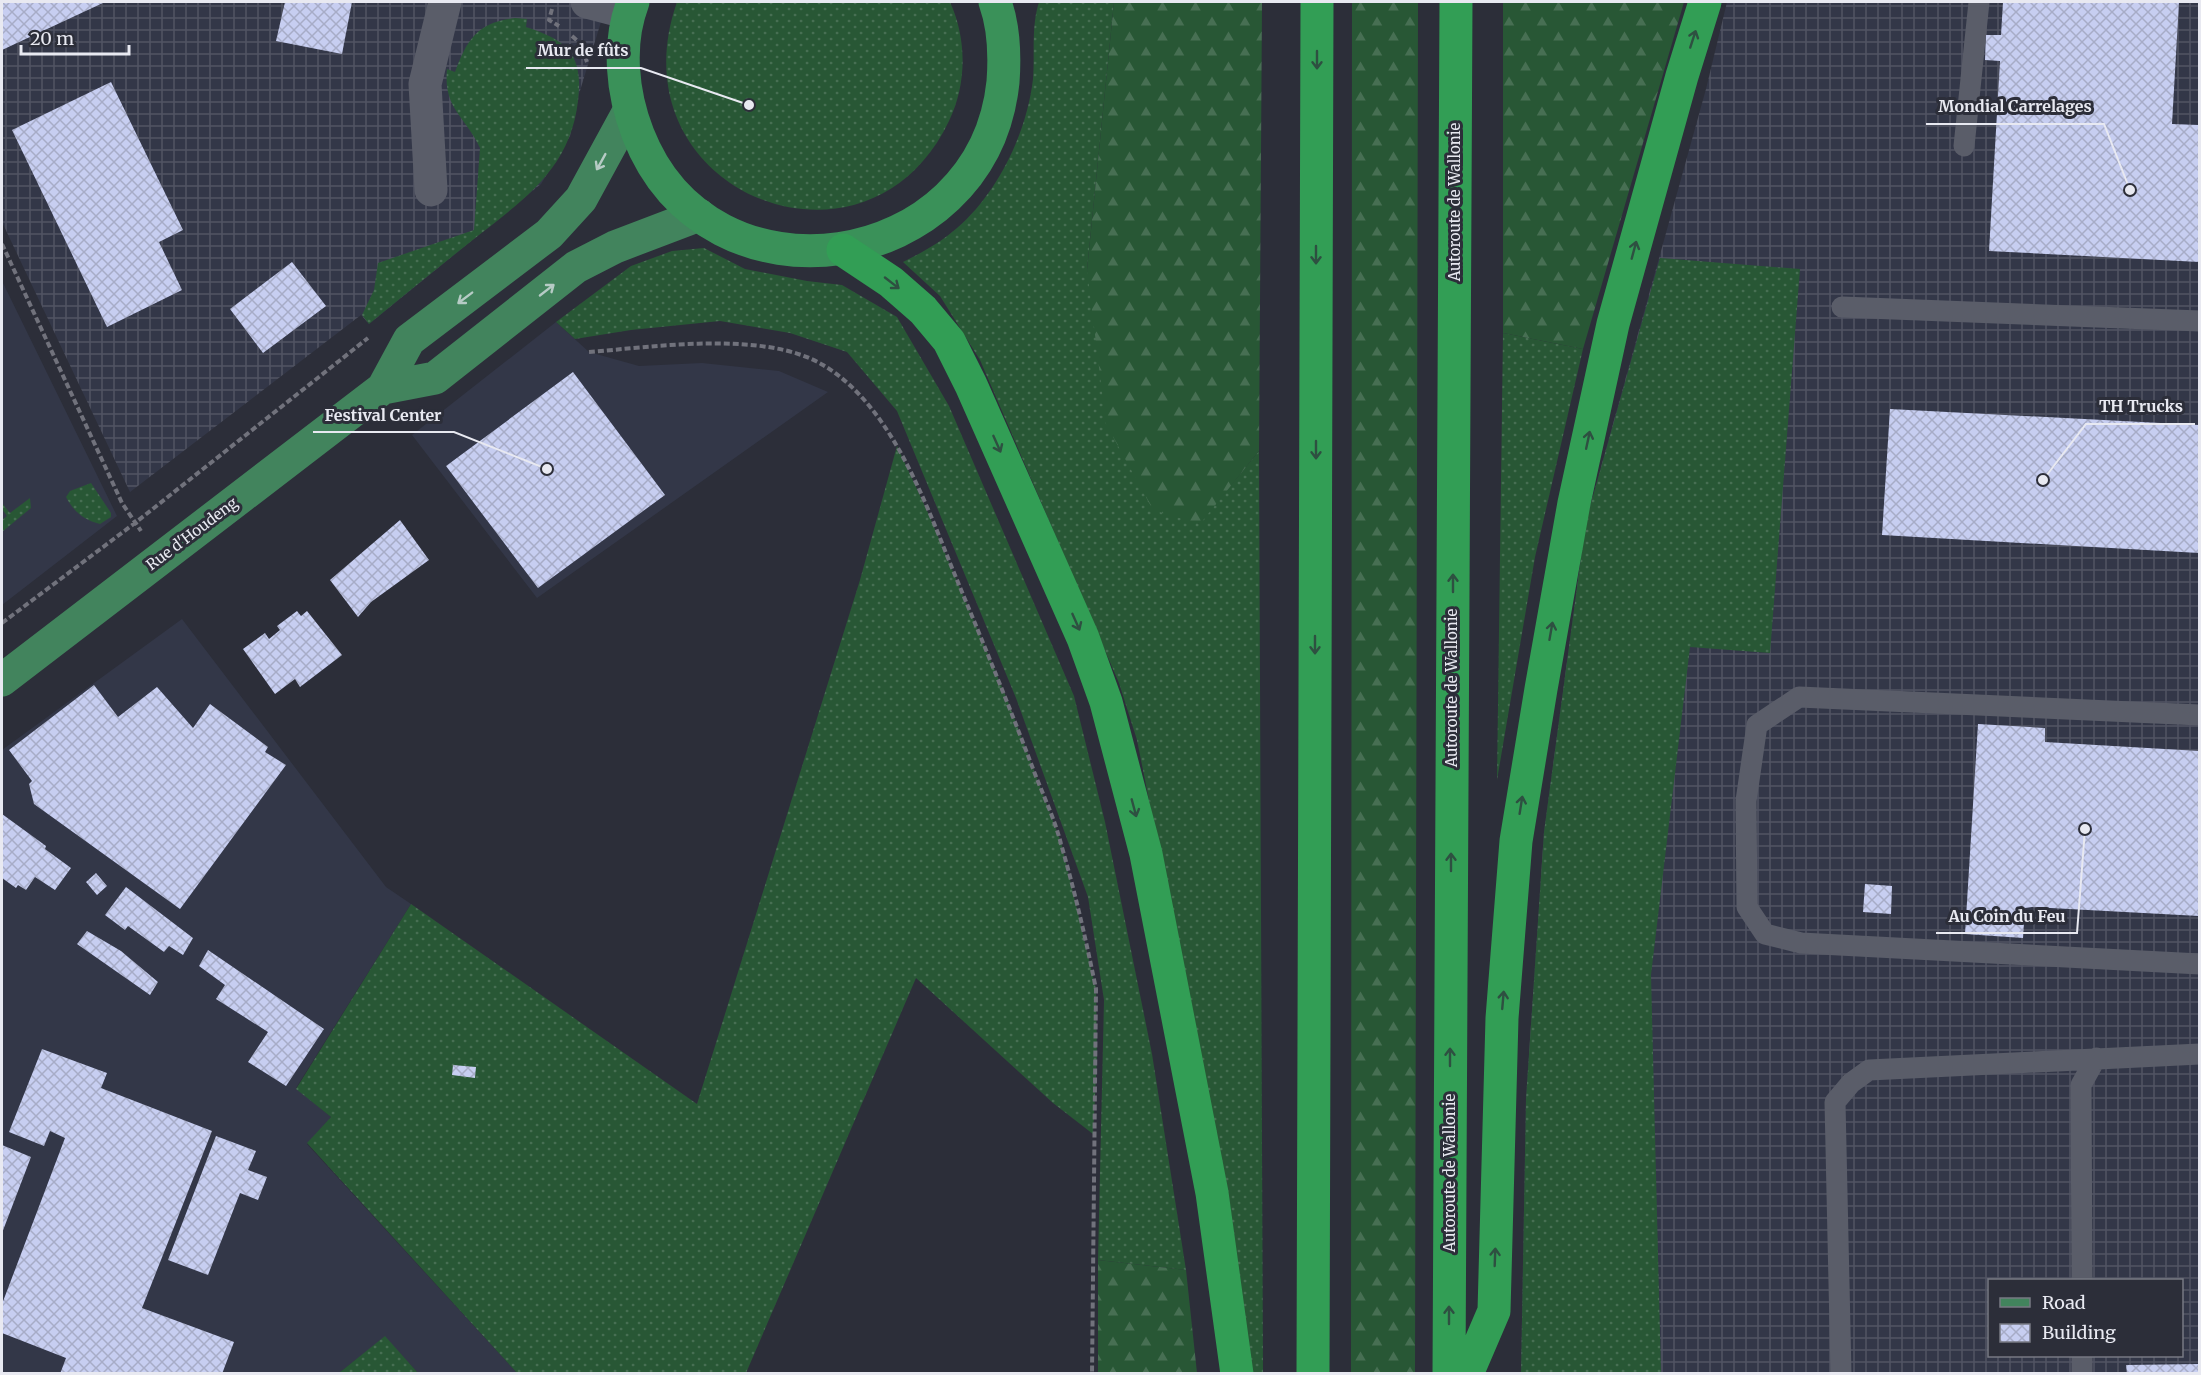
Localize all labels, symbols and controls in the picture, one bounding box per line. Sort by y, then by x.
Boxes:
scale bar [21,18,129,56]
text: 20 m [30,27,74,50]
one-way arrow [1689,30,1700,49]
callout: Mur de fûts [526,34,641,68]
text: Mur de fûts [538,40,628,60]
one-way arrow [1311,49,1323,69]
callout: Mondial Carrelages [1926,90,2104,124]
text: Mondial Carrelages [1938,96,2092,116]
street label: Autoroute de Wallonie [1445,122,1464,282]
one-way arrow [595,153,607,170]
one-way arrow [1628,241,1640,260]
one-way arrow [1311,244,1322,264]
one-way arrow [883,277,899,290]
one-way arrow [538,283,554,296]
one-way arrow [457,292,473,304]
callout: TH Trucks [2086,390,2195,424]
text: TH Trucks [2099,396,2183,416]
callout: Festival Center [313,398,454,432]
text: Festival Center [324,405,442,425]
one-way arrow [1583,430,1594,450]
one-way arrow [992,434,1003,452]
one-way arrow [1310,439,1322,459]
street label: Rue d'Houdeng [142,493,241,574]
one-way arrow [1447,574,1459,594]
street label: Autoroute de Wallonie [1442,608,1461,768]
one-way arrow [1071,612,1082,631]
one-way arrow [1546,622,1557,642]
one-way arrow [1309,634,1321,654]
one-way arrow [1516,796,1527,816]
one-way arrow [1129,798,1141,817]
one-way arrow [1445,853,1457,873]
callout: Au Coin du Feu [1936,899,2077,933]
text: Au Coin du Feu [1947,906,2066,926]
one-way arrow [1498,990,1509,1010]
one-way arrow [1444,1048,1456,1068]
street label: Autoroute de Wallonie [1440,1093,1459,1253]
one-way arrow [1490,1248,1501,1268]
legend [1988,1279,2183,1357]
text: Road [2042,1291,2086,1314]
one-way arrow [1443,1306,1455,1326]
text: Building [2042,1321,2116,1344]

